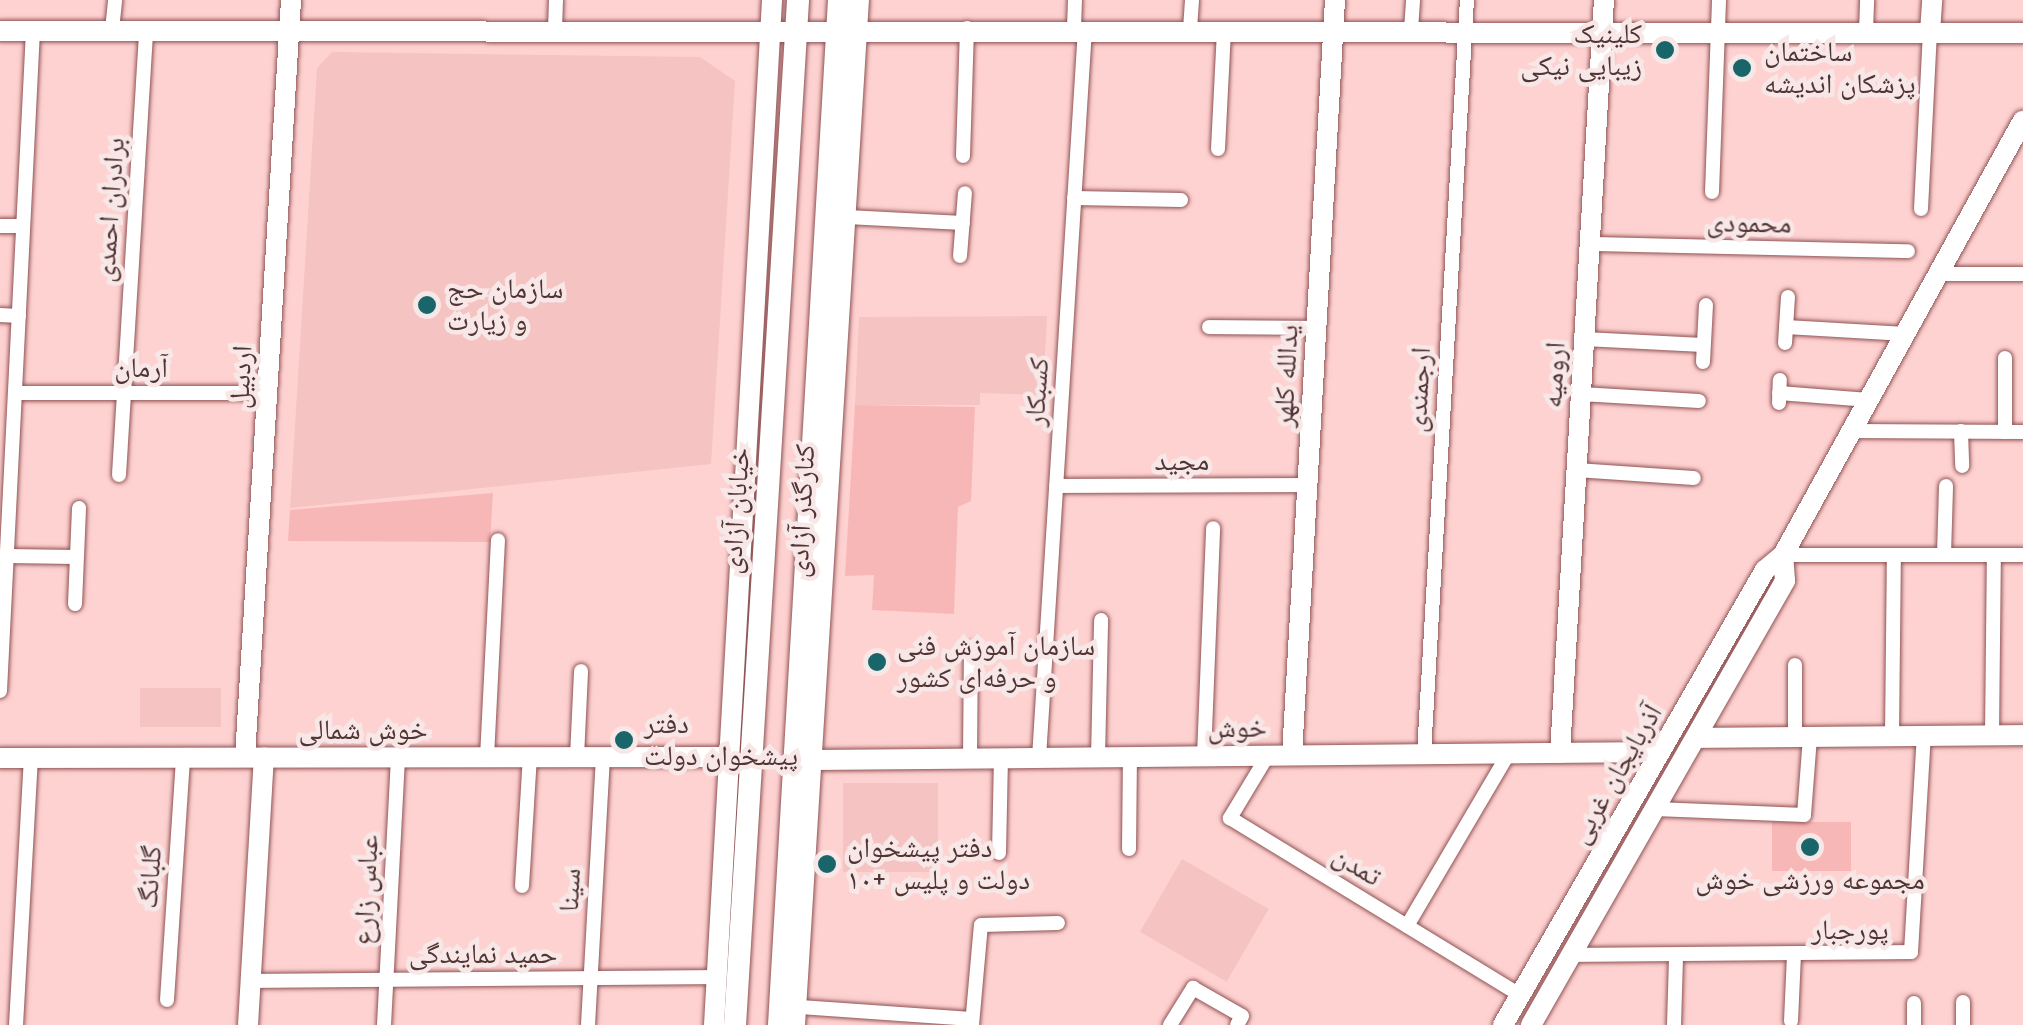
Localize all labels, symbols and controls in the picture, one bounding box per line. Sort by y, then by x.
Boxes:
place label: کلینیک زیبایی نیکی [1520,17,1642,83]
place label: ساختمان پزشکان اندیشه [1764,35,1916,101]
marker: کلینیک زیبایی نیکی [1652,37,1678,63]
marker: ساختمان پزشکان اندیشه [1729,55,1755,81]
street label: برادران احمدی [88,136,132,284]
street label: محمودی [1706,205,1792,241]
place label: سازمان حج و زیارت [447,272,563,338]
marker: سازمان حج و زیارت [416,294,438,316]
street label: یدالله کلهر [1267,324,1305,428]
street label: ارومیه [1535,341,1573,409]
street label: اردبیل [223,344,259,410]
street label: ارجمندی [1400,346,1438,434]
street label: آرمان [114,351,168,385]
street label: کسبکار [1018,356,1056,428]
street label: کنارگذر آزادی [782,443,822,579]
street label: مجید [1155,444,1209,478]
street label: خیابان آزادی [715,447,757,575]
place label: سازمان آموزش فنی و حرفه‌ای کشور [897,629,1095,695]
marker: سازمان آموزش فنی و حرفه‌ای کشور [866,651,888,673]
street label: آذربایجان غربی [1563,698,1669,850]
place label: دفتر پیشخوان دولت [644,707,798,773]
street label: خوش [1207,711,1267,745]
street label: خوش شمالی [299,713,427,747]
marker: دفتر پیشخوان دولت [613,729,635,751]
place label: دفتر پیشخوان دولت و پلیس +۱۰ [847,831,1030,897]
street label: عباس زارع [346,834,386,946]
marker: مجموعه ورزشی خوش [1799,836,1821,858]
street label: تمدن [1327,839,1387,893]
street label: گلبانگ [131,844,169,910]
marker: دفتر پیشخوان دولت و پلیس +۱۰ [816,853,838,875]
place label: مجموعه ورزشی خوش [1695,863,1925,897]
street label: سینا [552,867,588,913]
street label: پورجبار [1811,913,1889,947]
street label: حمید نمایندگی [409,937,557,971]

